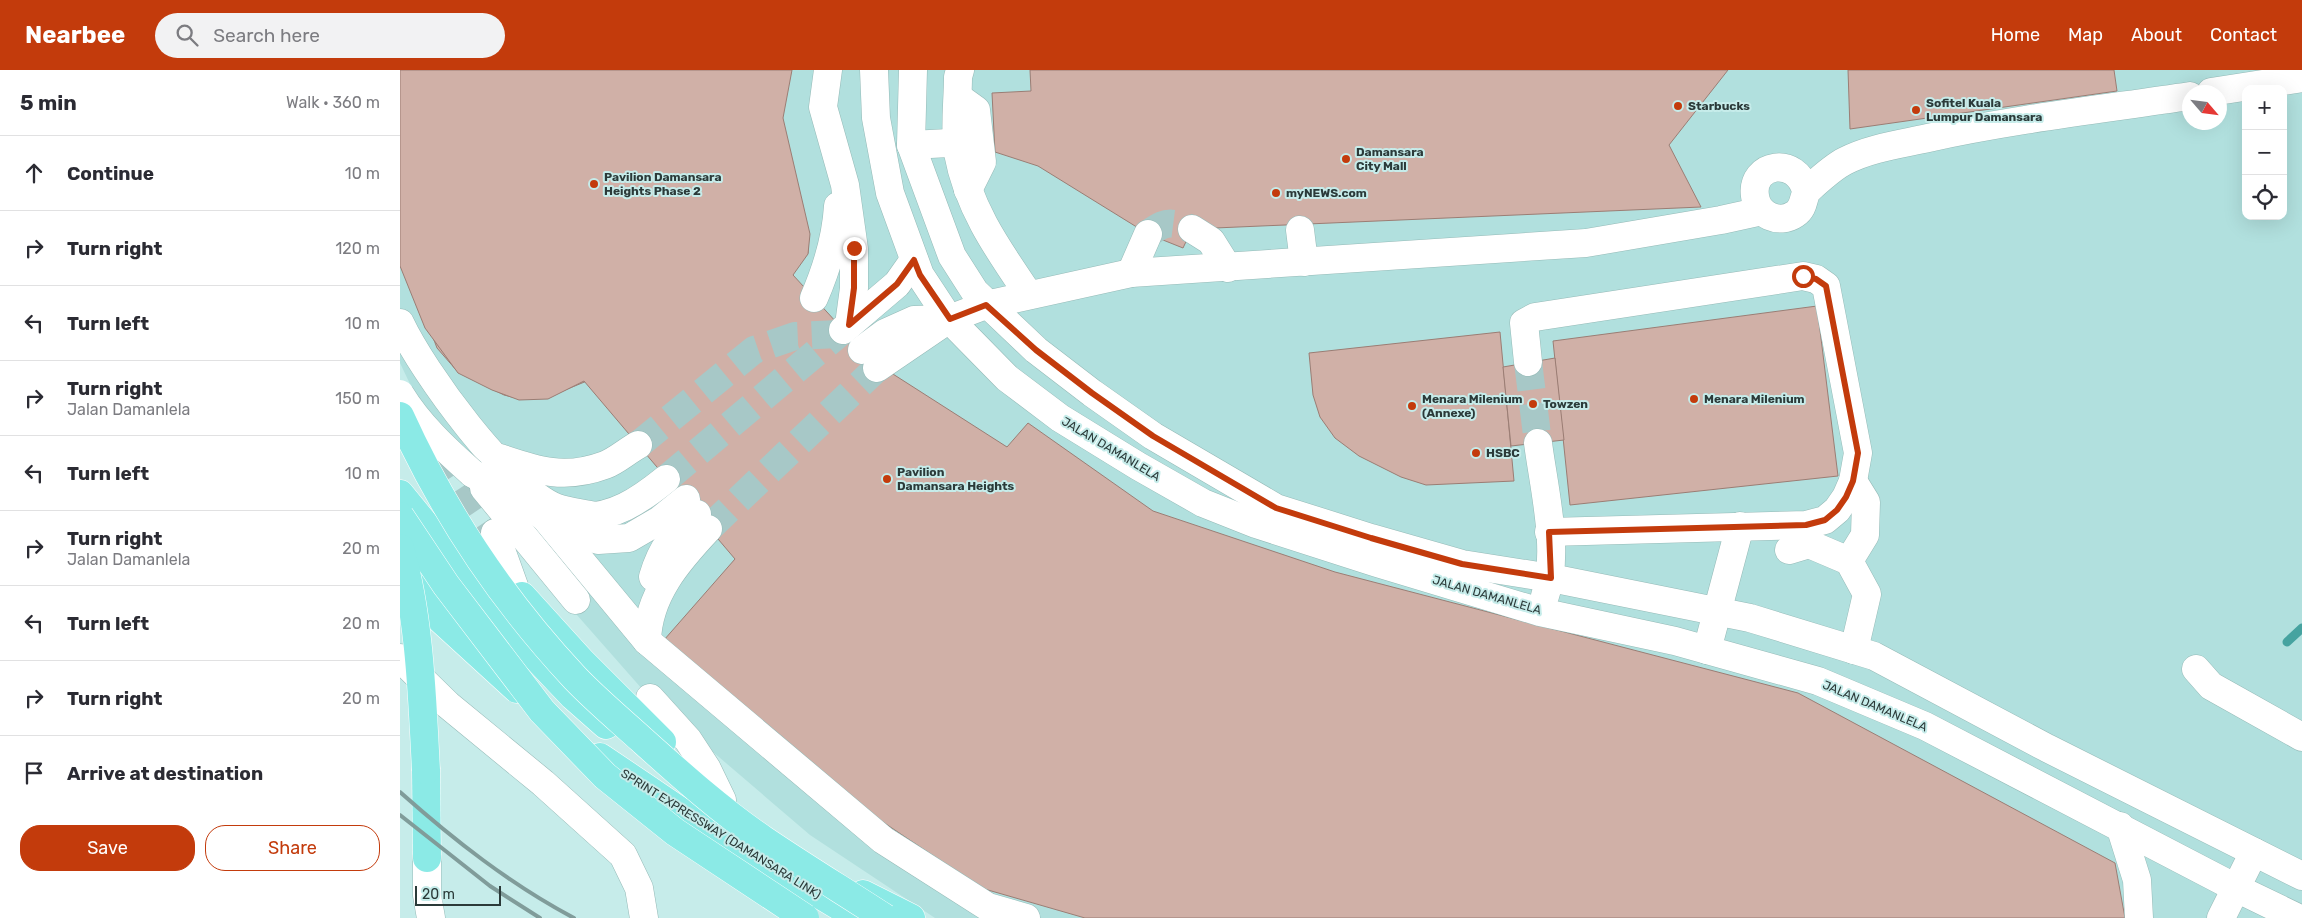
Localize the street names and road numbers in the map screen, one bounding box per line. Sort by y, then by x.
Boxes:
street label: JALAN DAMANLELA [1059,414,1163,484]
street label: JALAN DAMANLELA [1431,573,1543,617]
street label: JALAN DAMANLELA [1821,678,1929,734]
street label: SPRINT EXPRESSWAY (DAMANSARA LINK) [618,766,824,902]

